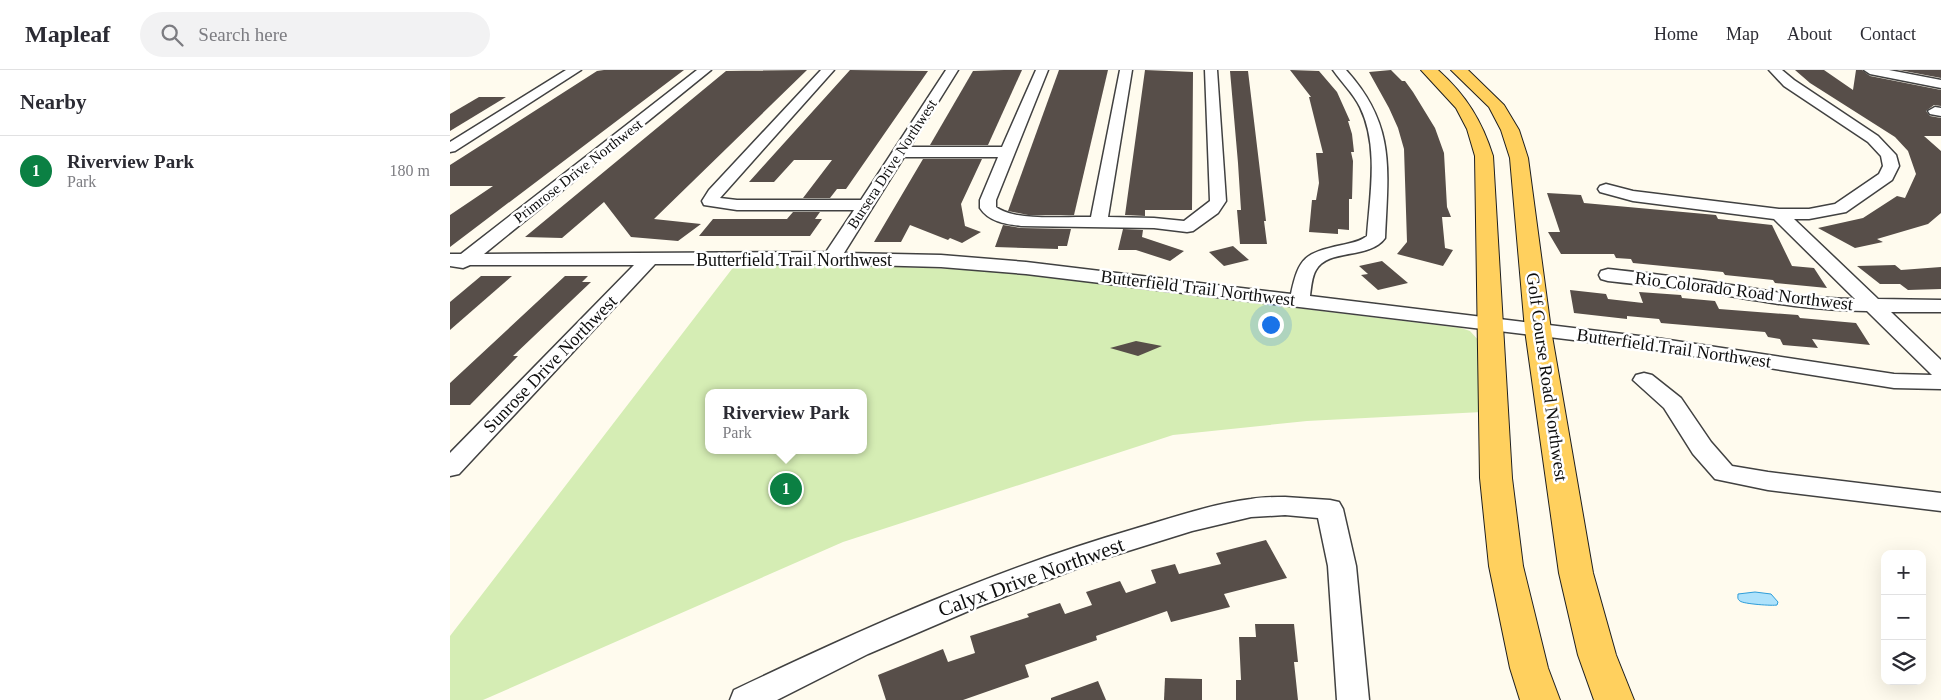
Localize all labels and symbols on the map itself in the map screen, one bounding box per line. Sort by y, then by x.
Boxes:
street label: Bursera Drive Northwest [844,96,940,232]
street label: Primrose Drive Northwest [511,115,646,226]
street label: Butterfield Trail Northwest [696,250,892,270]
street label: Butterfield Trail Northwest [1100,266,1296,310]
street label: Rio Colorado Road Northwest [1634,268,1854,314]
street label: Golf Course Road Northwest [1522,271,1572,483]
street label: Sunrose Drive Northwest [479,291,621,437]
your location [1258,312,1284,338]
street label: Butterfield Trail Northwest [1576,324,1772,372]
pin: 1 [770,470,802,508]
street label: Calyx Drive Northwest [935,532,1127,622]

